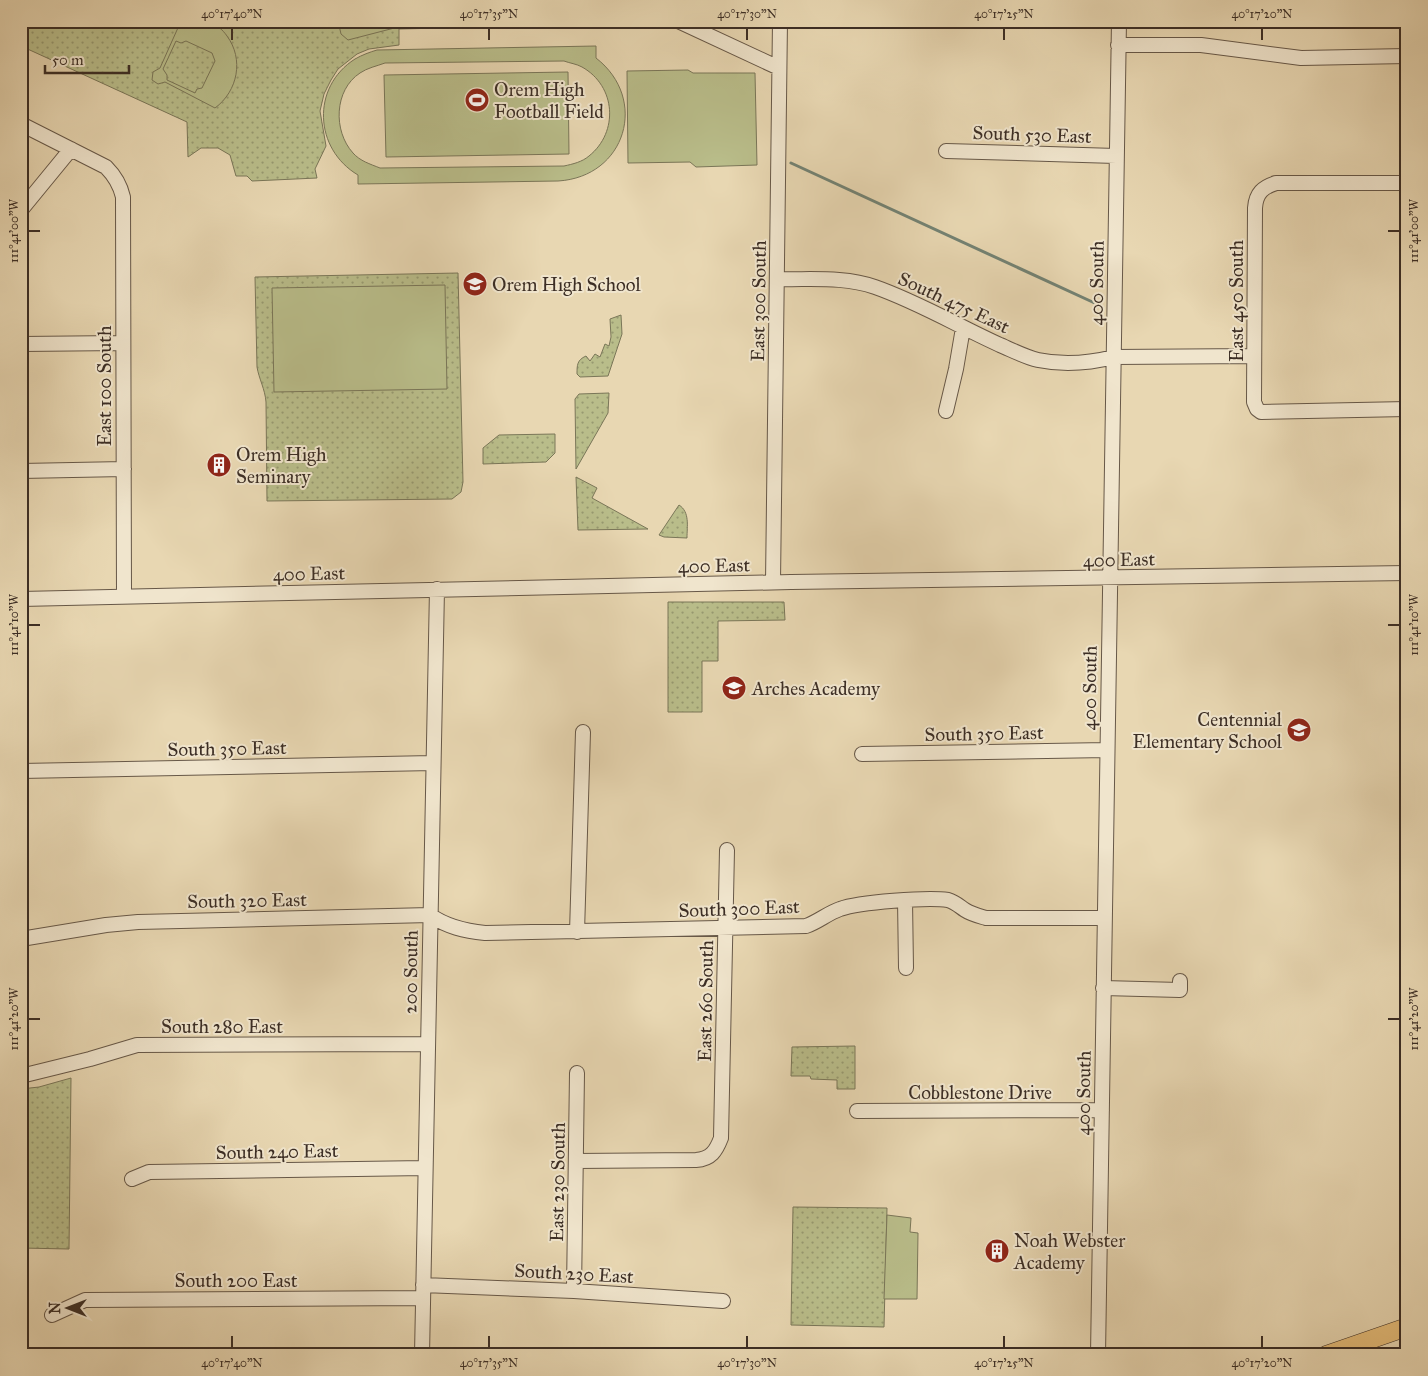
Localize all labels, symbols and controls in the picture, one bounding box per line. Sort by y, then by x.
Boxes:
text: 40°17'40"N [201,7,263,21]
text: 40°17'35"N [460,7,518,21]
text: 40°17'30"N [717,7,777,21]
text: 40°17'25"N [974,7,1034,21]
text: 40°17'20"N [1232,7,1292,21]
scale bar [45,42,129,74]
text: 50 m [52,51,84,69]
place label: Orem High Football Field [494,78,604,123]
sports icon: Orem High Football Field [464,87,490,113]
street label: South 530 East [972,121,1092,148]
text: 111°41'00"W [7,198,21,263]
text: 111°41'00"W [1407,198,1421,263]
street label: East 300 South [746,240,771,362]
street label: 400 South [1084,240,1109,326]
street label: East 450 South [1225,240,1248,362]
street label: South 475 East [894,267,1013,338]
school or university icon: Orem High School [462,271,488,297]
place label: Orem High School [492,273,641,297]
street label: East 100 South [93,325,116,447]
place label: Orem High Seminary [236,443,327,488]
building icon: Orem High Seminary [206,452,232,478]
street label: 400 East [1083,547,1156,572]
street label: 400 East [678,553,751,578]
street label: 400 East [273,561,346,586]
text: 111°41'10"W [7,594,21,656]
text: 111°41'10"W [1407,594,1421,656]
street label: 400 South [1077,645,1102,731]
school or university icon: Arches Academy [721,675,747,701]
place label: Arches Academy [751,677,881,700]
place label: Centennial Elementary School [1133,708,1283,753]
school or university icon: Centennial Elementary School [1286,717,1312,743]
street label: South 350 East [924,721,1044,746]
street label: South 350 East [167,736,287,761]
street label: South 320 East [187,888,307,913]
street label: South 300 East [678,895,800,922]
street label: 200 South [398,930,423,1014]
street label: East 260 South [693,940,718,1062]
text: 111°41'20"W [7,987,21,1050]
text: 111°41'20"W [1407,987,1421,1050]
street label: South 280 East [161,1015,283,1038]
street label: 400 South [1071,1050,1096,1136]
street label: Cobblestone Drive [908,1081,1052,1104]
street label: East 230 South [545,1122,570,1242]
street label: South 240 East [216,1139,339,1164]
place label: Noah Webster Academy [1013,1229,1126,1274]
building icon: Noah Webster Academy [984,1238,1010,1264]
street label: South 230 East [514,1259,635,1288]
street label: South 200 East [174,1269,298,1292]
north arrow [42,1284,92,1334]
text: N [47,1302,64,1314]
text: 40°17'40"N [201,1356,263,1370]
text: 40°17'35"N [460,1356,518,1370]
text: 40°17'30"N [717,1356,777,1370]
text: 40°17'25"N [974,1356,1034,1370]
text: 40°17'20"N [1232,1356,1292,1370]

